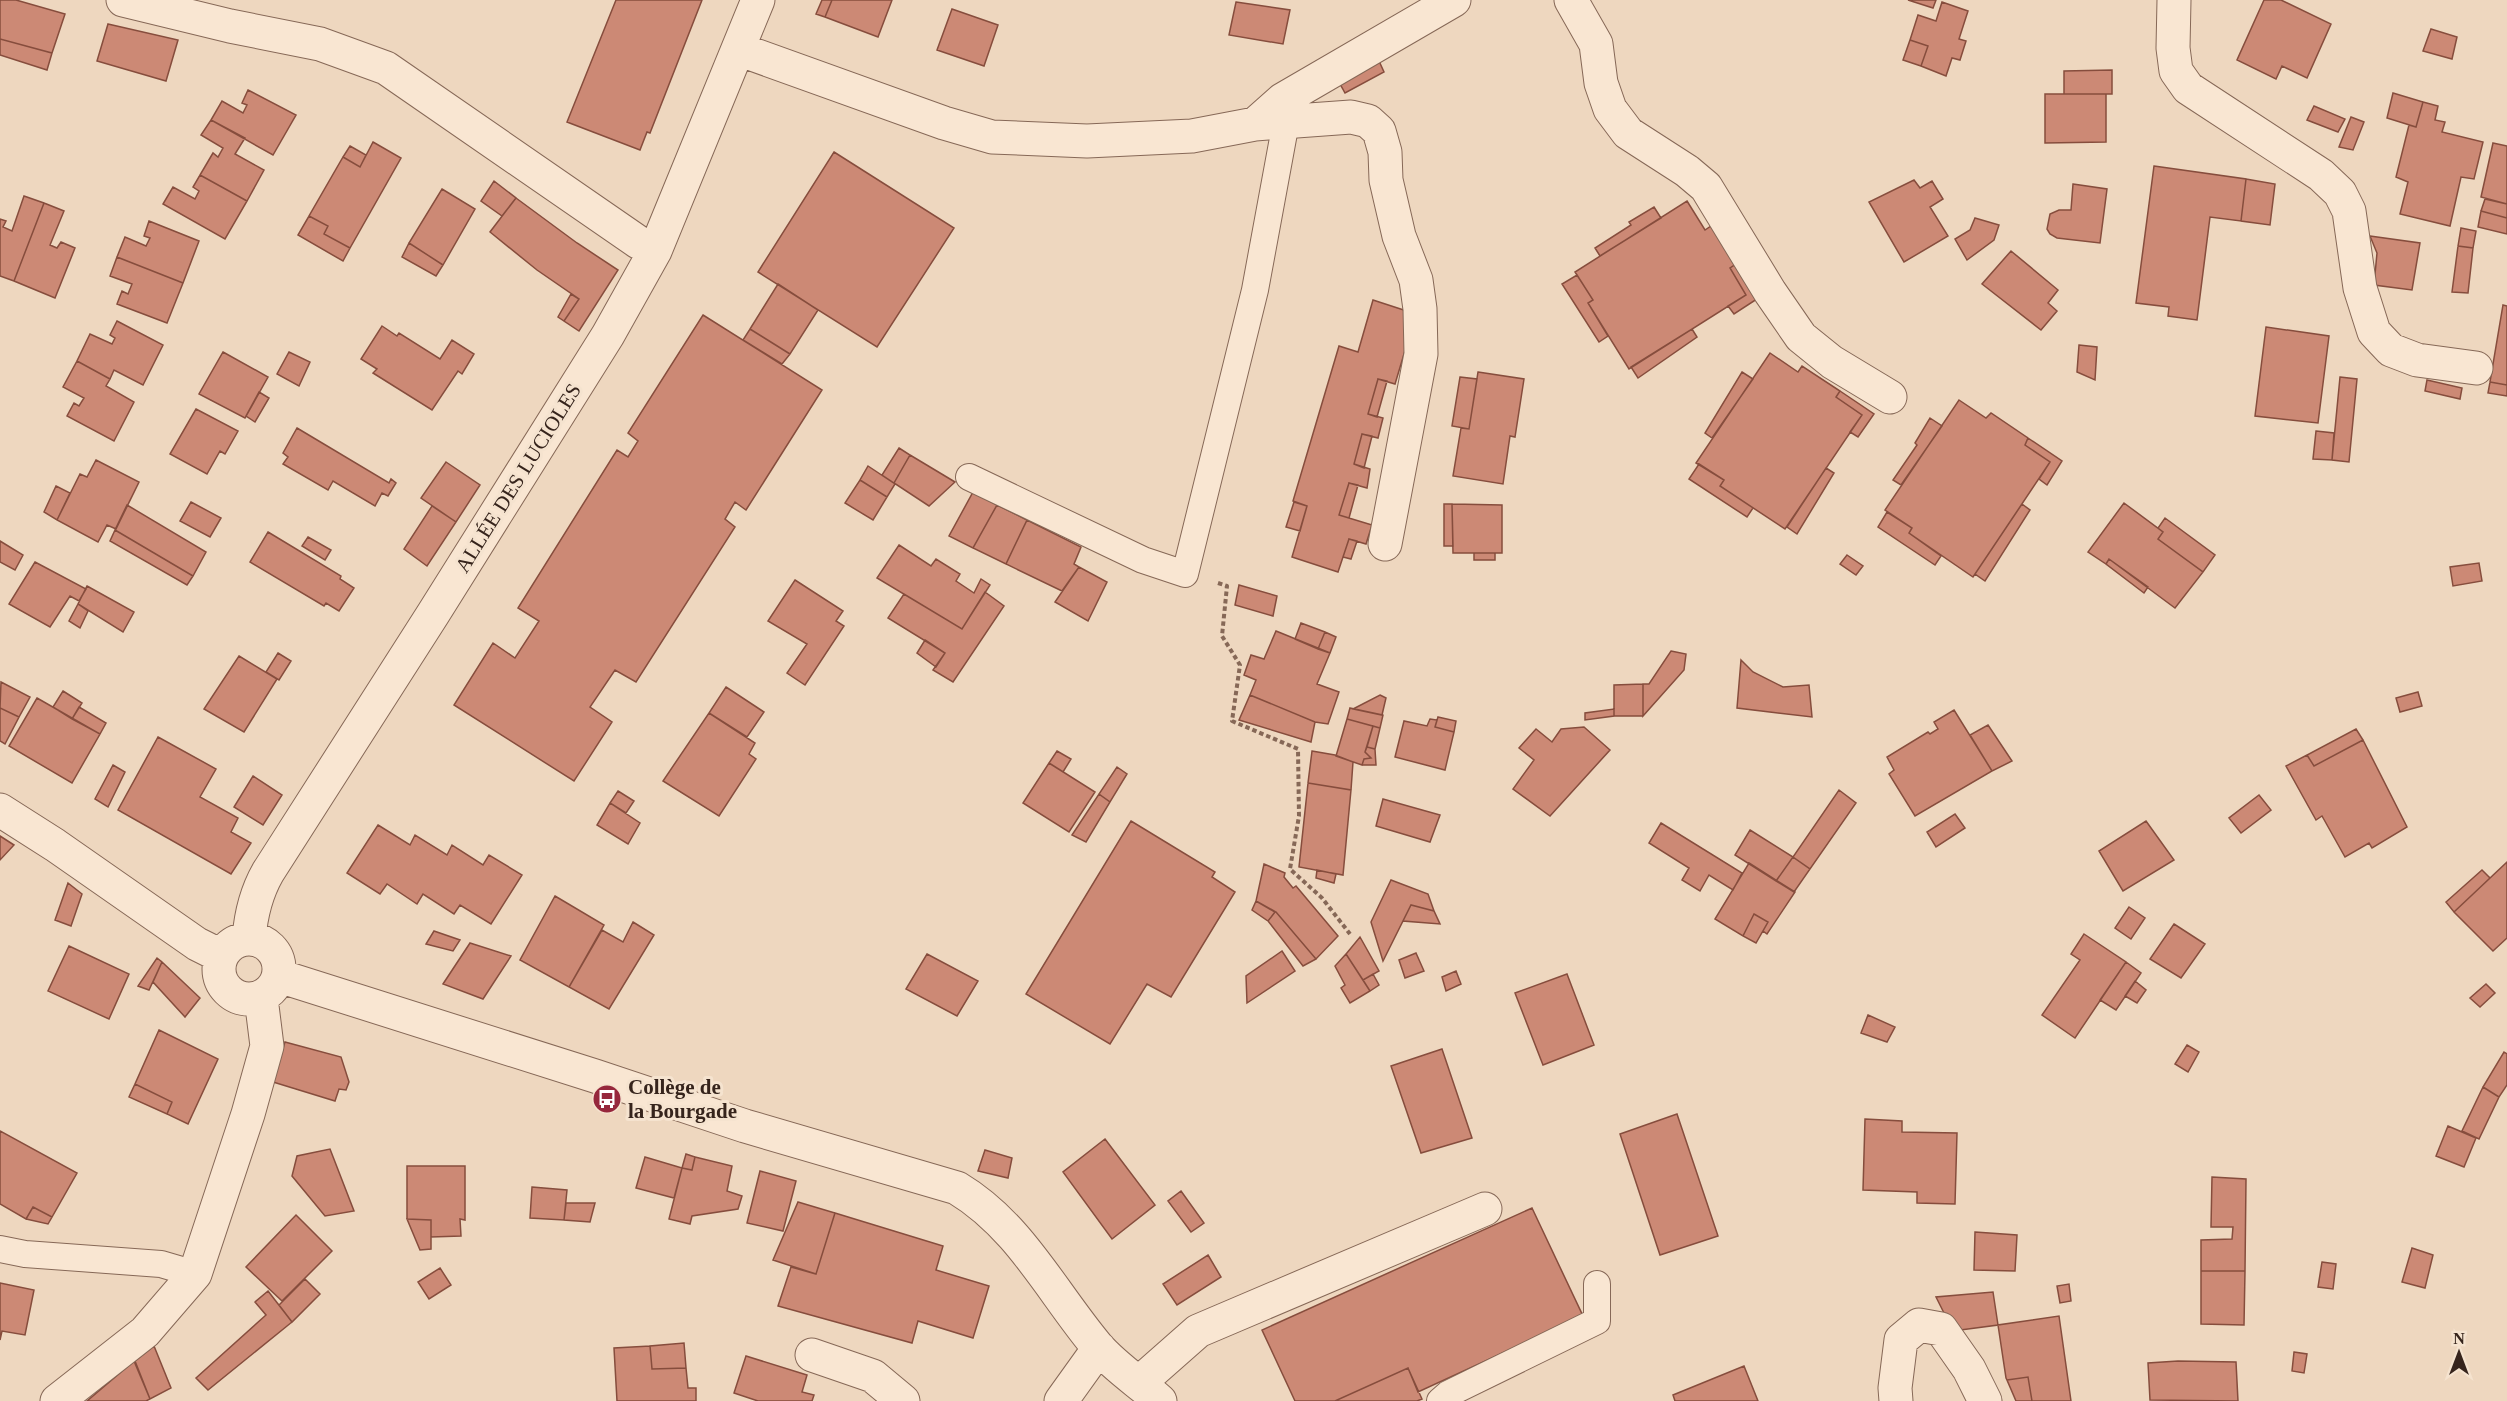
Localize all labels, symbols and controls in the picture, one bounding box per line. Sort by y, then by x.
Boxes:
street label: ALLÉE DES LUCIOLES [450,379,586,577]
place label: Collège de la Bourgade [628,1075,737,1123]
bus stop icon: Collège de la Bourgade [591,1083,623,1115]
north arrow [2429,1323,2489,1383]
text: N [2453,1330,2465,1347]

